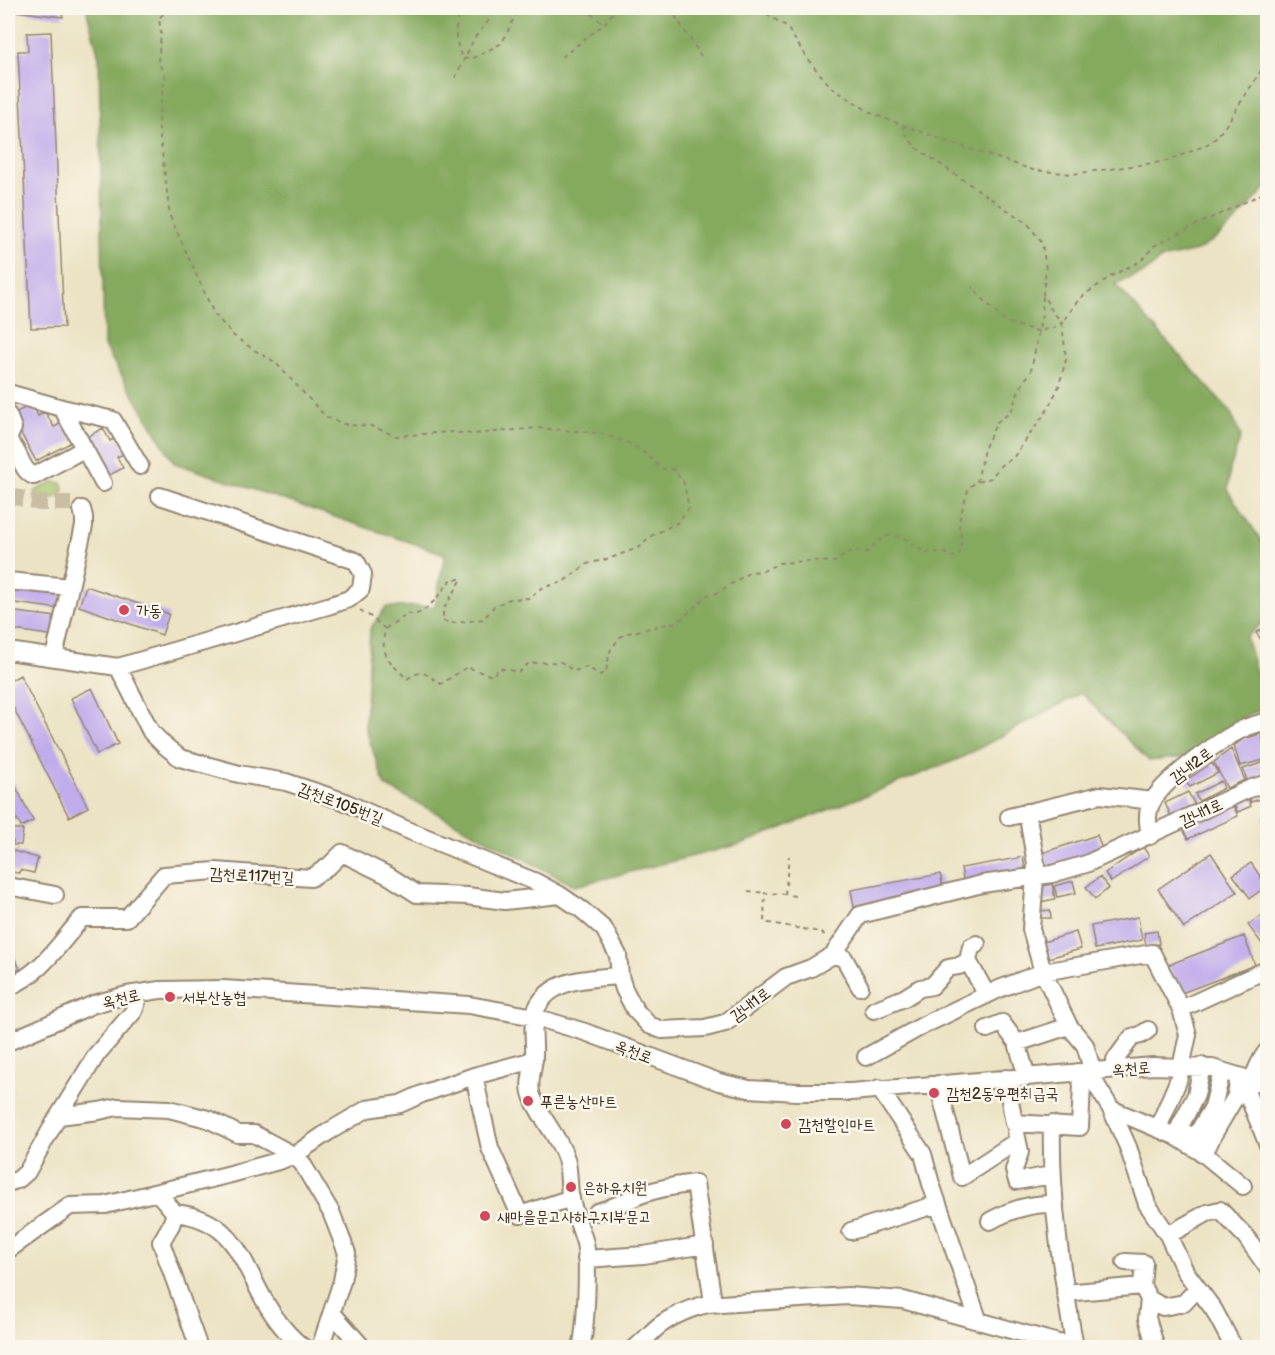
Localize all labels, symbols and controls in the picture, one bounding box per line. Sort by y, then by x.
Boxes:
place label: 가동 [136,602,162,621]
marker: 가동 [117,603,131,617]
street label: 감내2로 [1167,744,1217,788]
street label: 감천로105번길 [295,780,386,829]
street label: 감내1로 [1177,795,1226,831]
street label: 감천로117번길 [209,865,295,888]
street label: 감내1로 [727,984,775,1026]
street label: 옥천로 [100,986,142,1013]
place label: 서부산농협 [182,989,246,1008]
marker: 서부산농협 [163,990,177,1004]
street label: 옥천로 [612,1037,655,1068]
street label: 옥천로 [1111,1058,1151,1081]
place label: 감천2동우편취급국 [946,1085,1059,1104]
marker: 감천2동우편취급국 [927,1086,941,1100]
place label: 푸른농산마트 [540,1093,617,1112]
marker: 푸른농산마트 [521,1094,535,1108]
place label: 감천할인마트 [798,1116,875,1135]
marker: 감천할인마트 [779,1117,793,1131]
place label: 은하유치원 [583,1179,647,1198]
marker: 은하유치원 [564,1180,578,1194]
place label: 새마을문고사하구지부문고 [497,1208,652,1227]
marker: 새마을문고사하구지부문고 [478,1209,492,1223]

